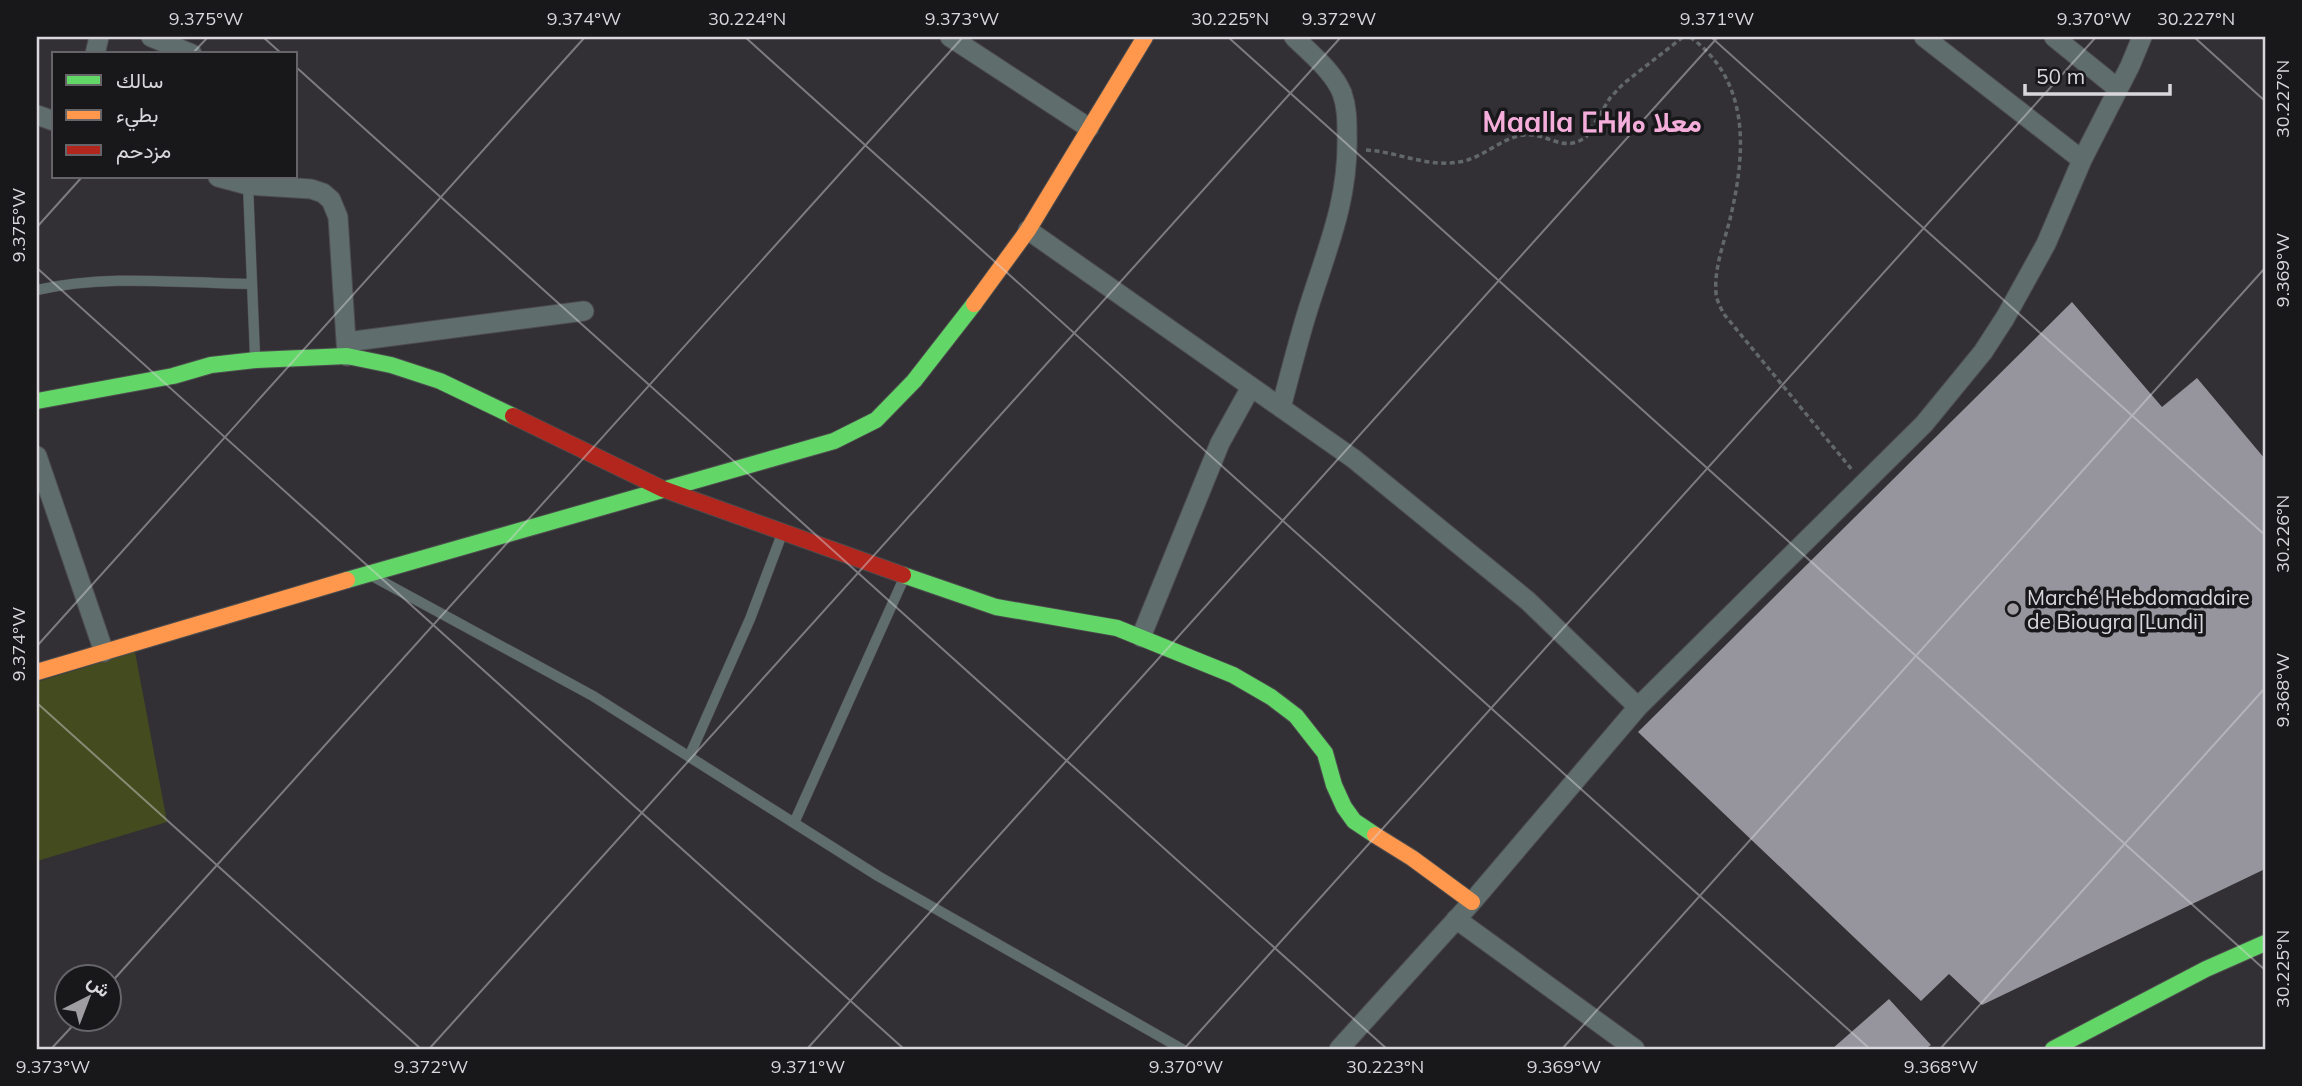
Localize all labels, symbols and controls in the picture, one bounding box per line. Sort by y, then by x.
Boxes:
text: 9.375°W [169,7,243,30]
text: 9.374°W [547,7,621,30]
text: 30.224°N [708,7,786,30]
text: 9.373°W [925,7,999,30]
text: 30.225°N [1191,7,1269,30]
text: 9.372°W [1302,7,1376,30]
text: 9.371°W [1680,7,1754,30]
text: 9.370°W [2057,7,2131,30]
text: 30.227°N [2157,7,2235,30]
legend [52,52,298,178]
scale bar [2025,52,2171,96]
text: 30.227°N [2271,60,2294,138]
text: 50 m [2036,63,2085,89]
text: سالك [116,67,163,93]
text: بطيء [116,101,159,132]
district label: Maalla ⵎⵄⵍⴰ معلا [1482,104,1702,139]
text: مزدحم [116,137,171,165]
text: 9.375°W [7,188,30,262]
text: 9.369°W [2271,233,2294,307]
text: 30.226°N [2271,495,2294,573]
place label: Marché Hebdomadaire de Biougra [Lundi] [2027,584,2250,634]
marker: Marché Hebdomadaire de Biougra [Lundi] [2005,601,2021,617]
text: 9.374°W [7,607,30,681]
text: 9.368°W [2271,653,2294,727]
text: 30.225°N [2271,930,2294,1008]
north arrow [52,964,122,1034]
text: ش [83,969,116,1002]
text: 9.373°W [16,1055,90,1078]
text: 9.372°W [394,1055,468,1078]
text: 9.371°W [771,1055,845,1078]
text: 9.370°W [1149,1055,1223,1078]
text: 30.223°N [1346,1055,1424,1078]
text: 9.369°W [1527,1055,1601,1078]
text: 9.368°W [1904,1055,1978,1078]

